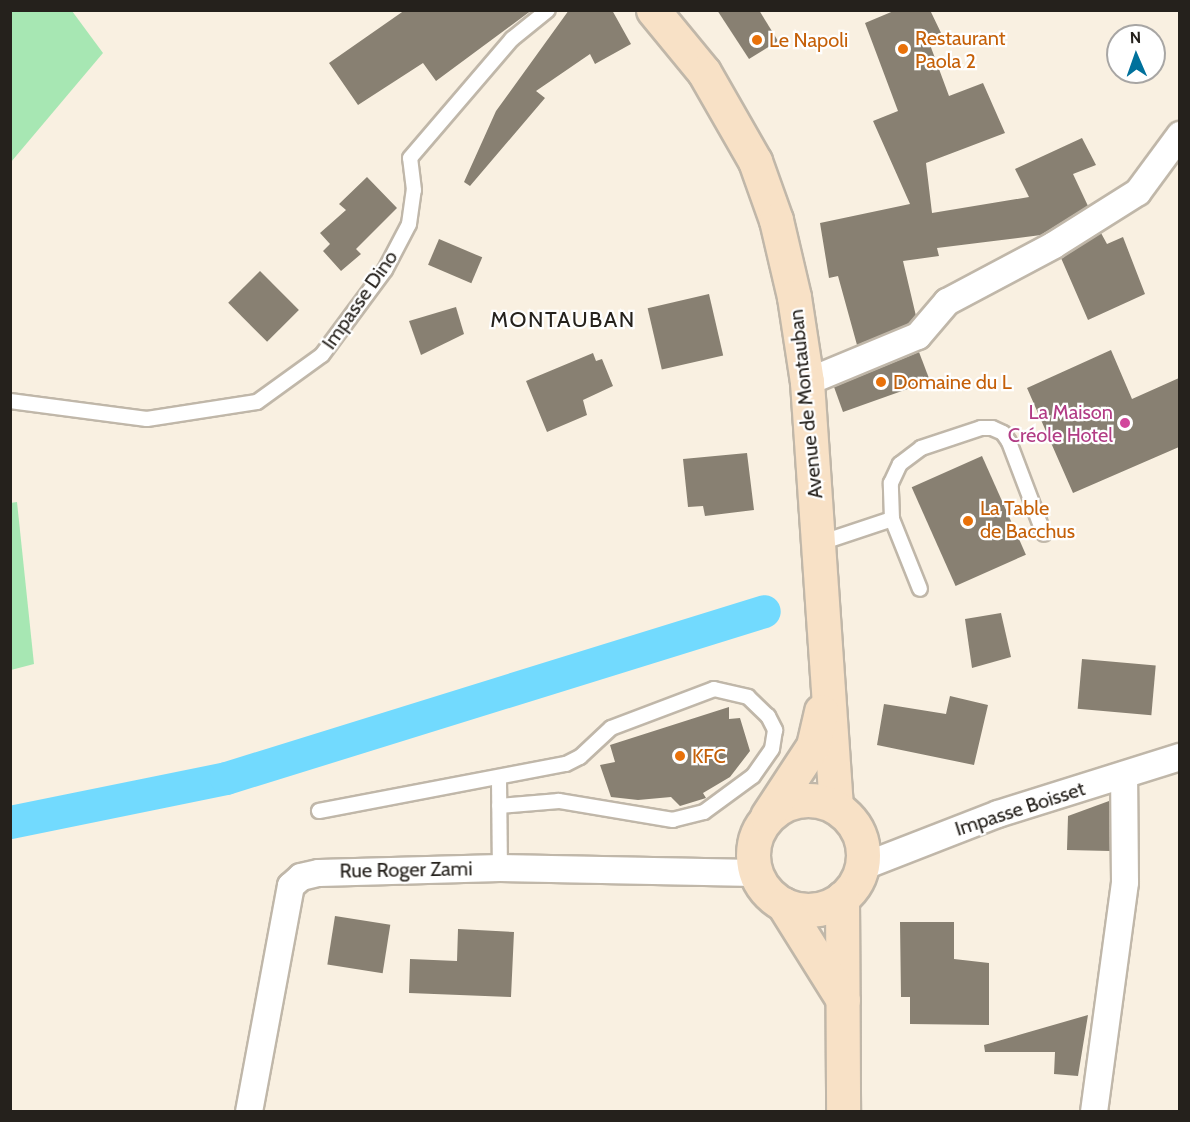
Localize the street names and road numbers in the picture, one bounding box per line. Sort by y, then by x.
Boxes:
street label: Impasse Dino [317,246,403,354]
street label: Avenue de Montauban [784,308,828,500]
street label: Impasse Boisset [952,777,1088,841]
street label: Rue Roger Zami [339,857,473,883]

